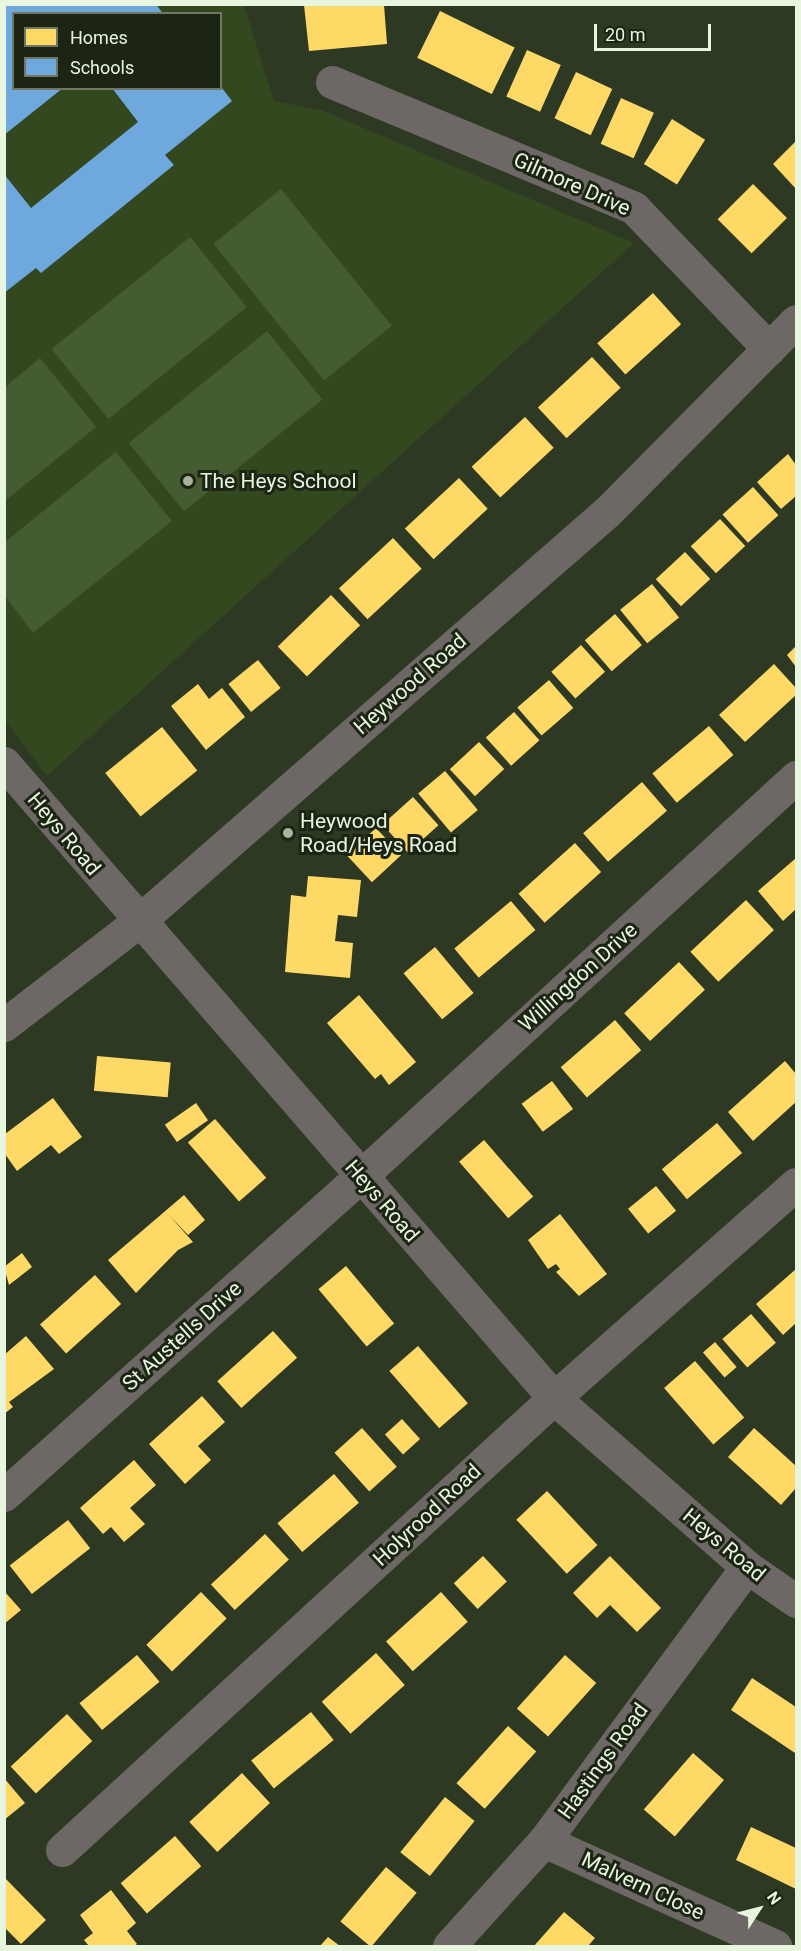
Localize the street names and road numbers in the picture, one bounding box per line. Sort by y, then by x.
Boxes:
street label: Gilmore Drive [510,147,634,221]
street label: Heywood Road [349,628,471,740]
street label: Heys Road [22,788,106,880]
street label: Willingdon Drive [514,917,642,1037]
street label: Heys Road [340,1155,424,1247]
street label: St Austells Drive [117,1276,247,1396]
street label: Holyrood Road [368,1459,486,1571]
street label: Heys Road [678,1503,770,1587]
street label: Hastings Road [553,1698,653,1824]
street label: Malvern Close [578,1847,708,1925]

